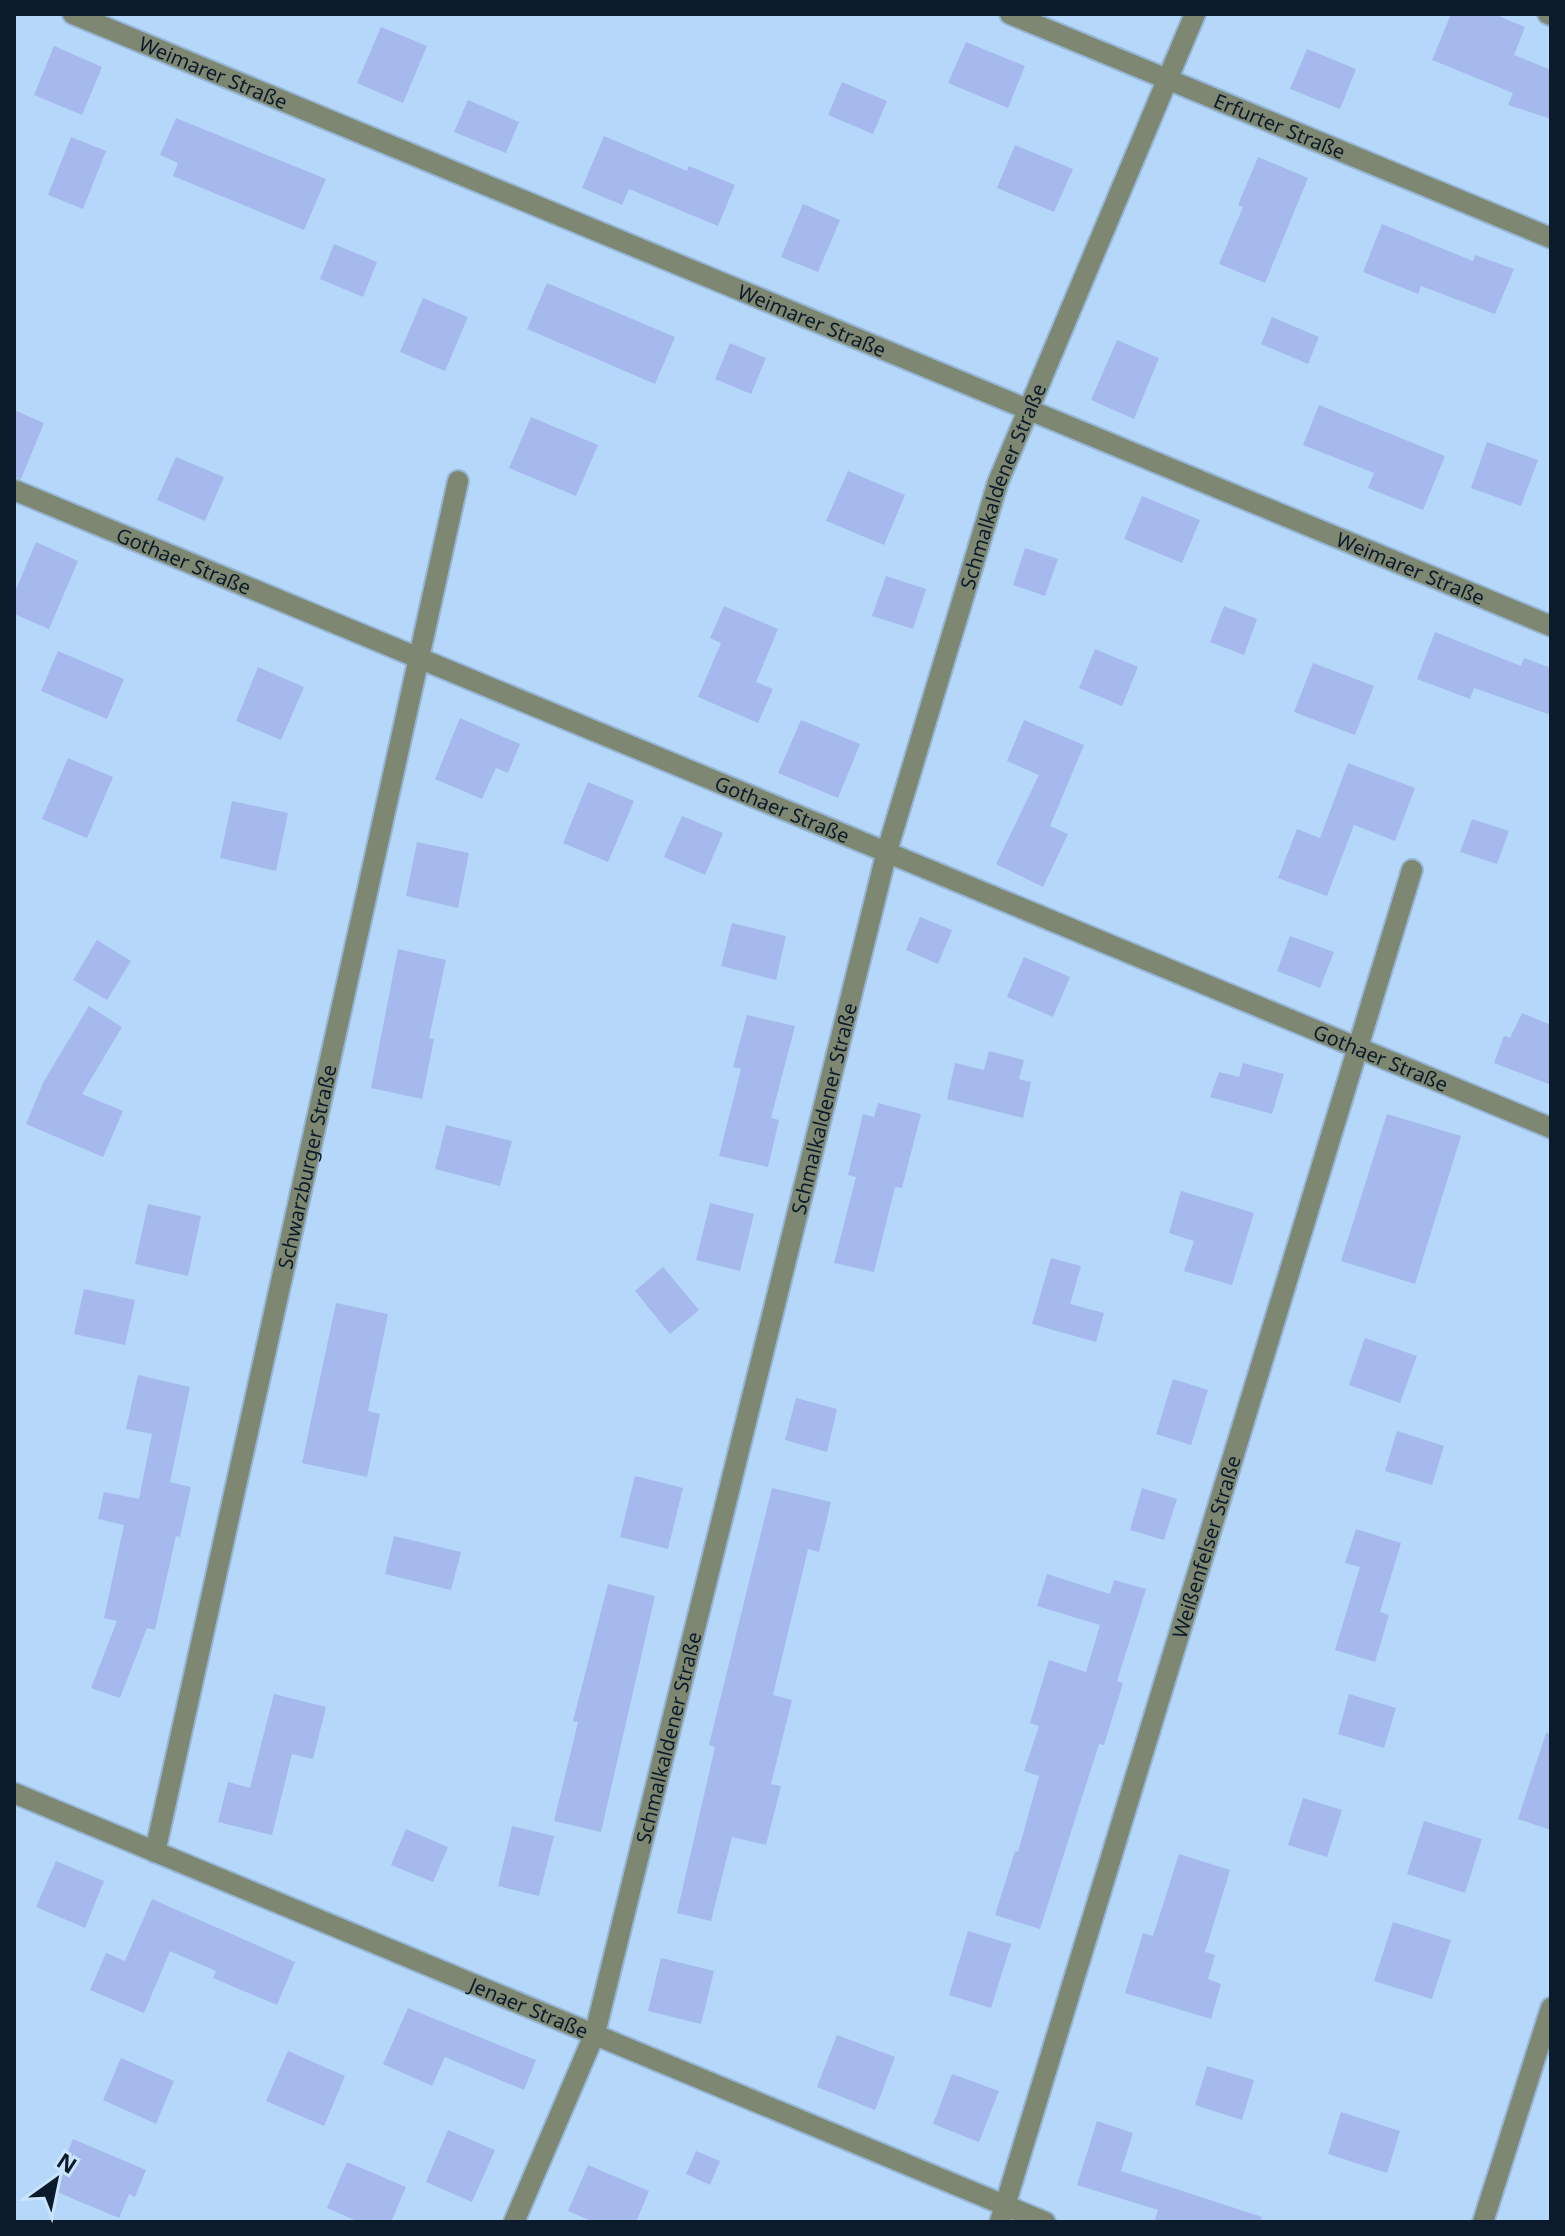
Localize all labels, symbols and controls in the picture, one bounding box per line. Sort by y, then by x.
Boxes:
street label: Weimarer Straße [135,29,292,115]
street label: Erfurter Straße [1210,86,1350,165]
street label: Weimarer Straße [734,277,891,363]
street label: Schmalkaldener Straße [953,379,1052,592]
street label: Gothaer Straße [112,521,255,601]
street label: Weimarer Straße [1332,525,1489,611]
street label: Gothaer Straße [711,769,854,849]
street label: Schmalkaldener Straße [784,1000,863,1217]
street label: Gothaer Straße [1309,1017,1452,1097]
street label: Schwarzburger Straße [271,1062,342,1271]
street label: Weißenfelser Straße [1165,1452,1246,1641]
street label: Schmalkaldener Straße [629,1629,707,1846]
street label: Jenaer Straße [464,1970,593,2044]
north arrow [16,2140,96,2220]
text: N [52,2145,83,2180]

